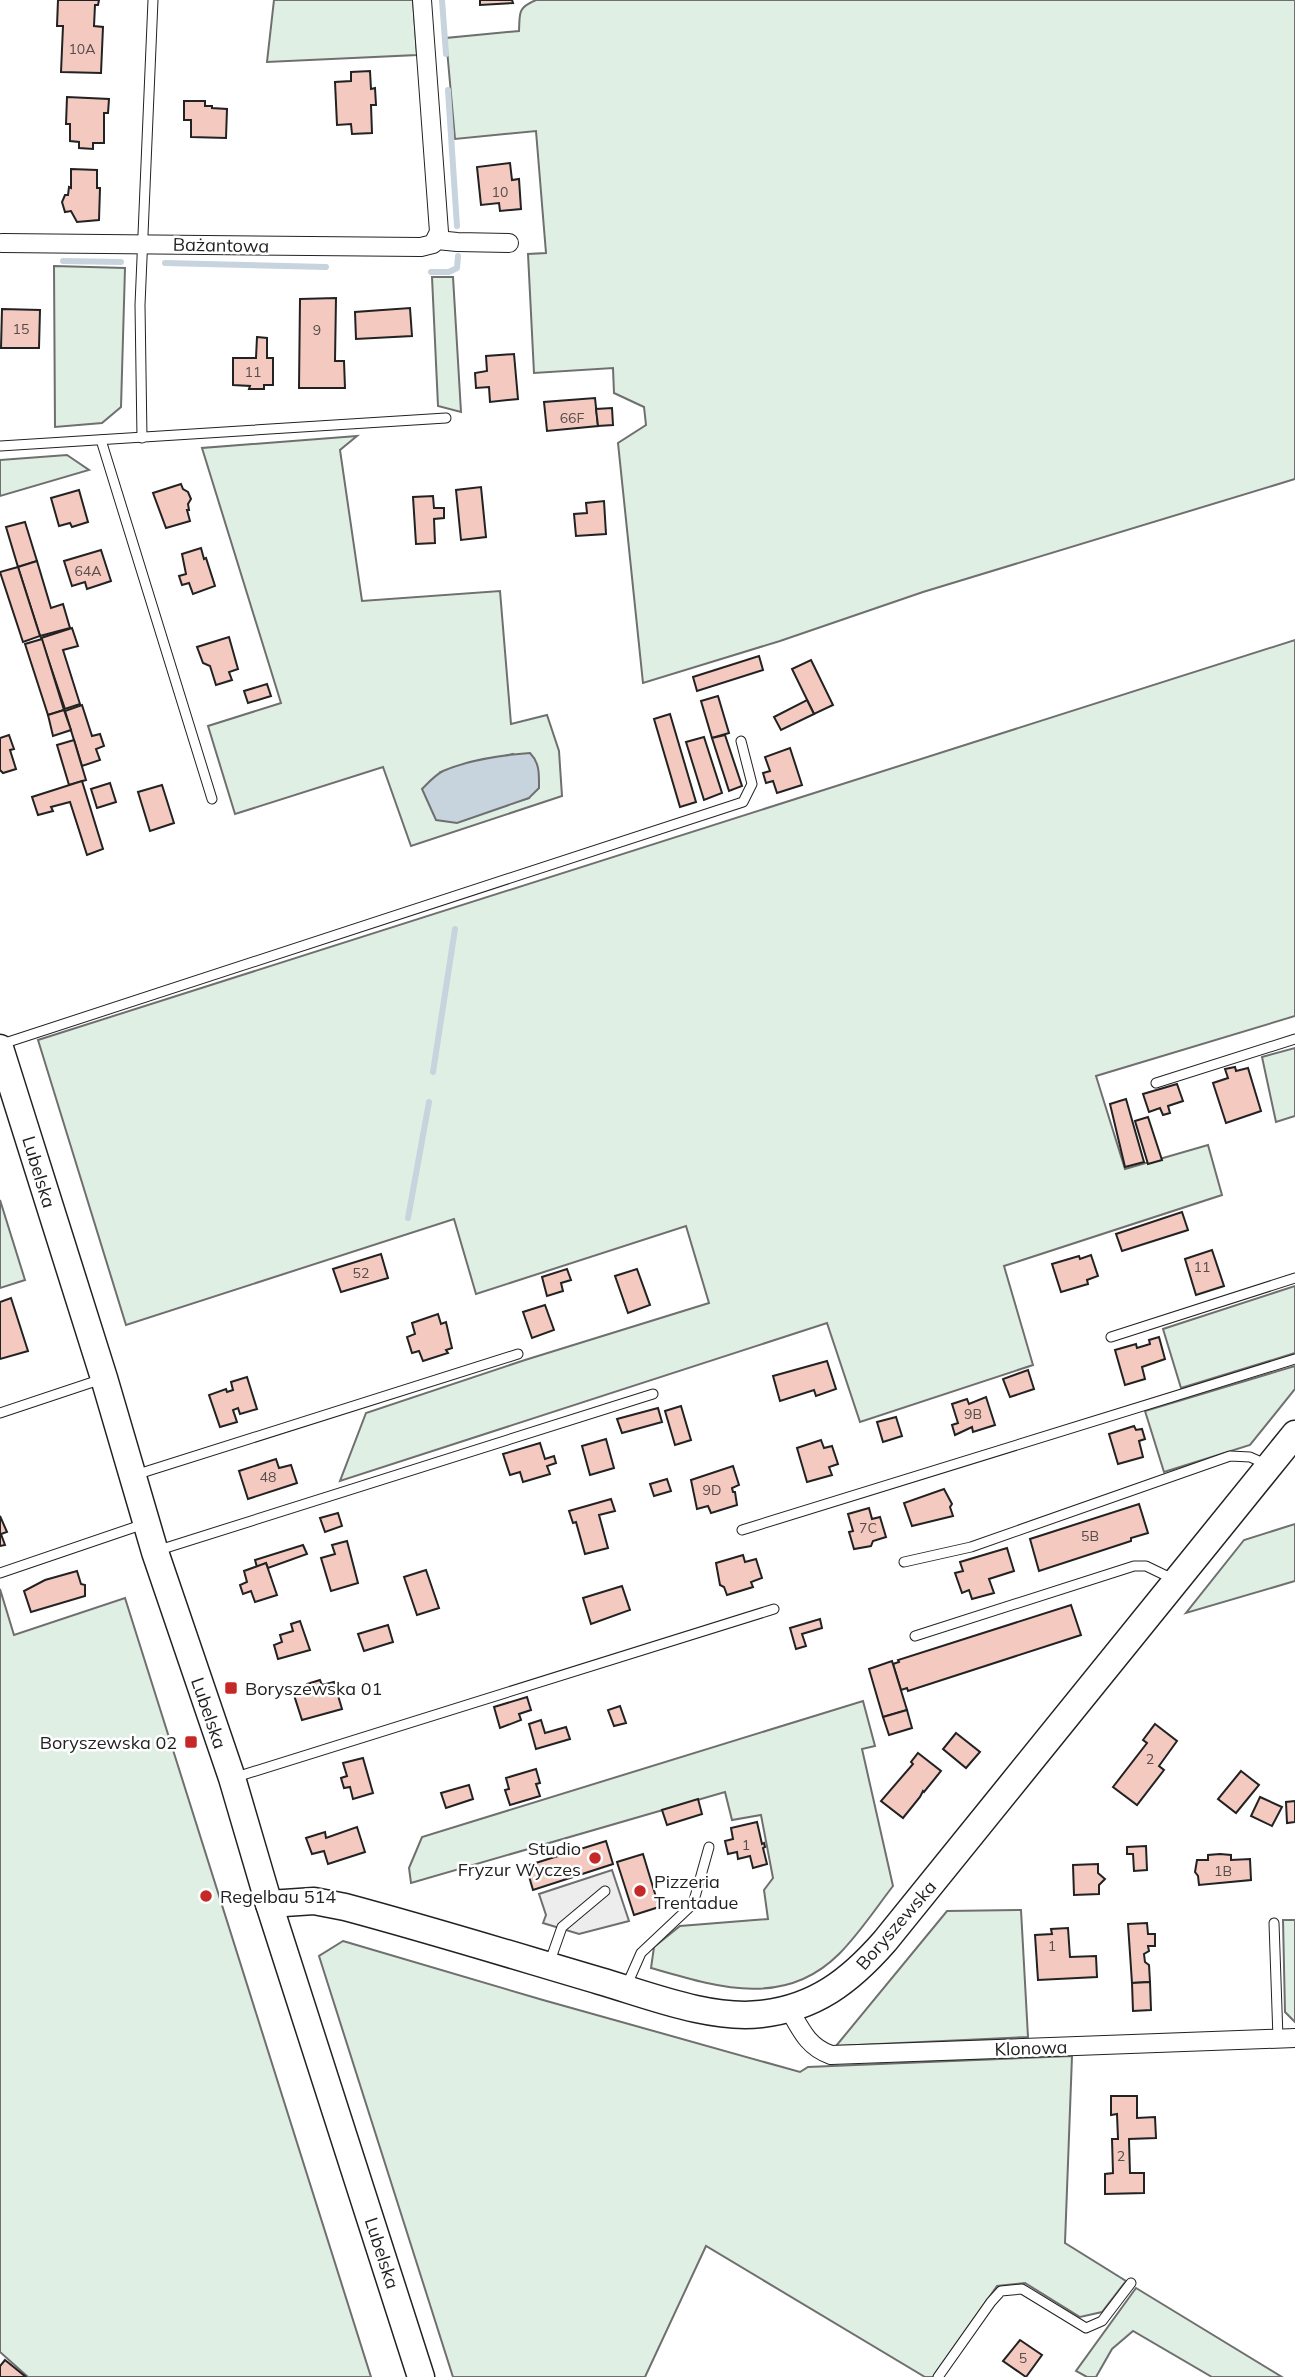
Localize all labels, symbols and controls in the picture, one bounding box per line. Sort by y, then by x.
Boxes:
house number: 10A [68,40,96,58]
house number: 10 [492,183,508,201]
street label: Bażantowa [173,233,269,257]
house number: 15 [13,320,29,338]
house number: 9 [313,321,321,339]
house number: 11 [245,363,261,381]
house number: 66F [560,409,584,427]
house number: 64A [74,562,102,580]
street label: Lubelska [17,1133,61,1211]
house number: 11 [1194,1258,1210,1276]
house number: 52 [353,1264,369,1282]
house number: 9B [964,1405,982,1423]
house number: 48 [260,1468,276,1486]
house number: 9D [703,1481,721,1499]
house number: 7C [859,1519,877,1537]
house number: 5B [1081,1527,1099,1545]
street label: Lubelska [186,1674,232,1752]
place label: Boryszewska 01 [245,1677,382,1700]
marker: Boryszewska 01 [223,1680,239,1696]
place label: Boryszewska 02 [40,1731,177,1754]
marker: Boryszewska 02 [183,1734,199,1750]
house number: 2 [1146,1750,1154,1768]
house number: 1 [742,1836,750,1854]
place label: Studio Fryzur Wyczes [458,1837,581,1881]
marker: Studio Fryzur Wyczes [587,1850,603,1866]
house number: 1B [1214,1862,1232,1880]
place label: Pizzeria Trentadue [654,1870,738,1914]
street label: Boryszewska [851,1876,941,1974]
marker: Pizzeria Trentadue [632,1883,648,1899]
place label: Regelbau 514 [220,1885,336,1908]
marker: Regelbau 514 [198,1888,214,1904]
house number: 1 [1048,1937,1056,1955]
street label: Klonowa [994,2035,1068,2061]
house number: 2 [1117,2147,1125,2165]
street label: Lubelska [360,2214,404,2292]
house number: 5 [1019,2349,1027,2367]

